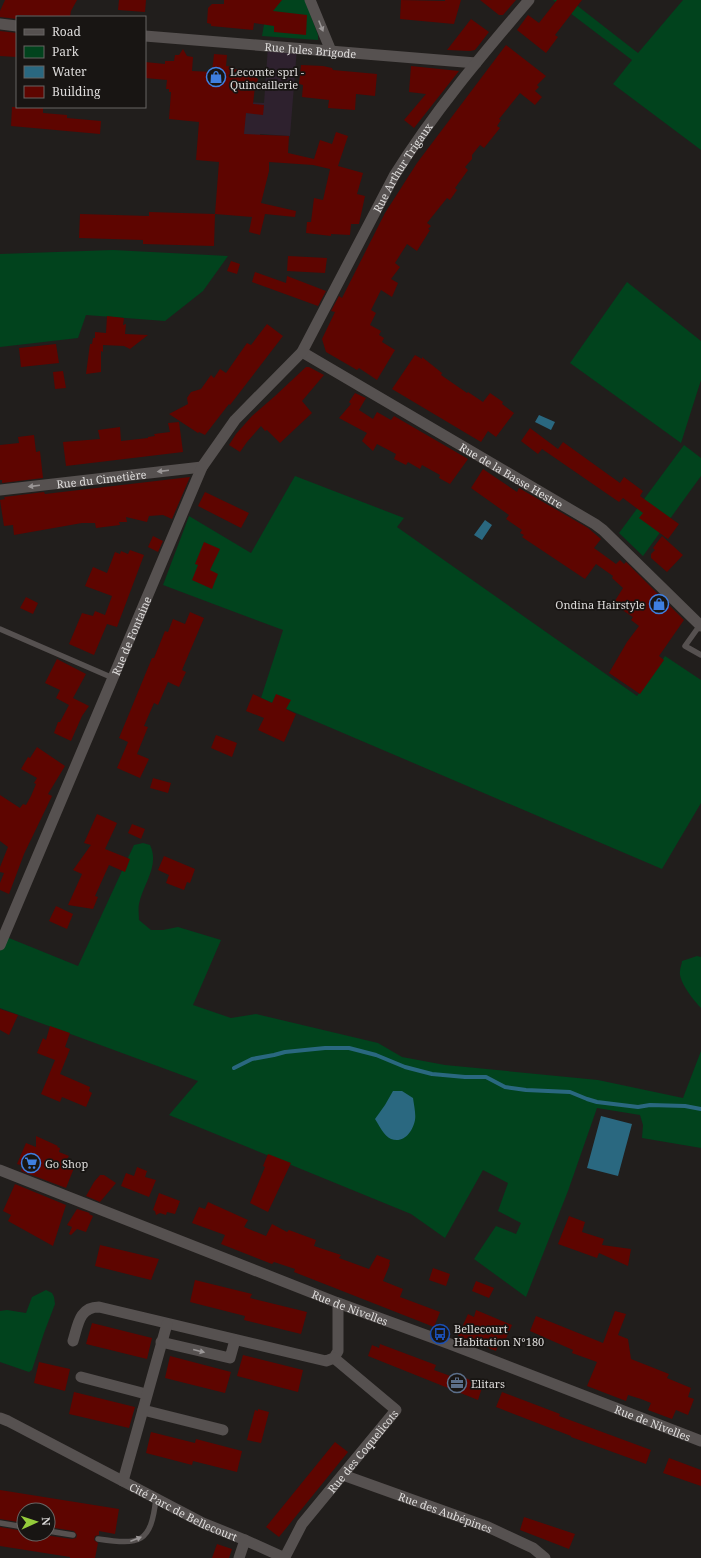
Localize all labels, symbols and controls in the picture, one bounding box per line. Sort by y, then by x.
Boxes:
legend [16,16,146,108]
one-way arrow [318,20,324,32]
text: Road [52,23,82,40]
street label: Rue Jules Brigode [264,38,357,61]
text: Park [52,43,80,60]
text: Water [52,63,87,80]
place label: Lecomte sprl - Quincaillerie [230,64,305,92]
shop icon: Lecomte sprl - Quincaillerie [205,66,227,88]
text: Building [52,83,101,100]
street label: Rue Arthur Trigaux [369,119,436,215]
street label: Rue de la Basse Hestre [457,439,566,511]
street label: Rue du Cimetière [55,466,147,491]
one-way arrow [157,468,169,474]
one-way arrow [28,483,40,489]
street label: Rue de Fontaine [107,593,154,677]
shop icon: Ondina Hairstyle [648,593,670,615]
place label: Ondina Hairstyle [555,597,645,612]
supermarket icon: Go Shop [20,1152,42,1174]
place label: Go Shop [45,1156,88,1171]
street label: Rue de Nivelles [310,1286,390,1328]
place label: Bellecourt Habitation N°180 [454,1321,544,1349]
bus stop icon: Bellecourt Habitation N°180 [429,1323,451,1345]
one-way arrow [193,1348,206,1354]
office icon: Elitars [446,1372,468,1394]
place label: Elitars [471,1376,505,1391]
street label: Rue de Nivelles [613,1401,693,1444]
street label: Rue des Coquelicots [324,1406,401,1496]
street label: Cité Parc de Bellecourt [127,1478,240,1544]
street label: Rue des Aubépines [396,1488,495,1536]
north arrow [16,1502,56,1542]
text: N [39,1517,54,1527]
one-way arrow [131,1535,143,1541]

